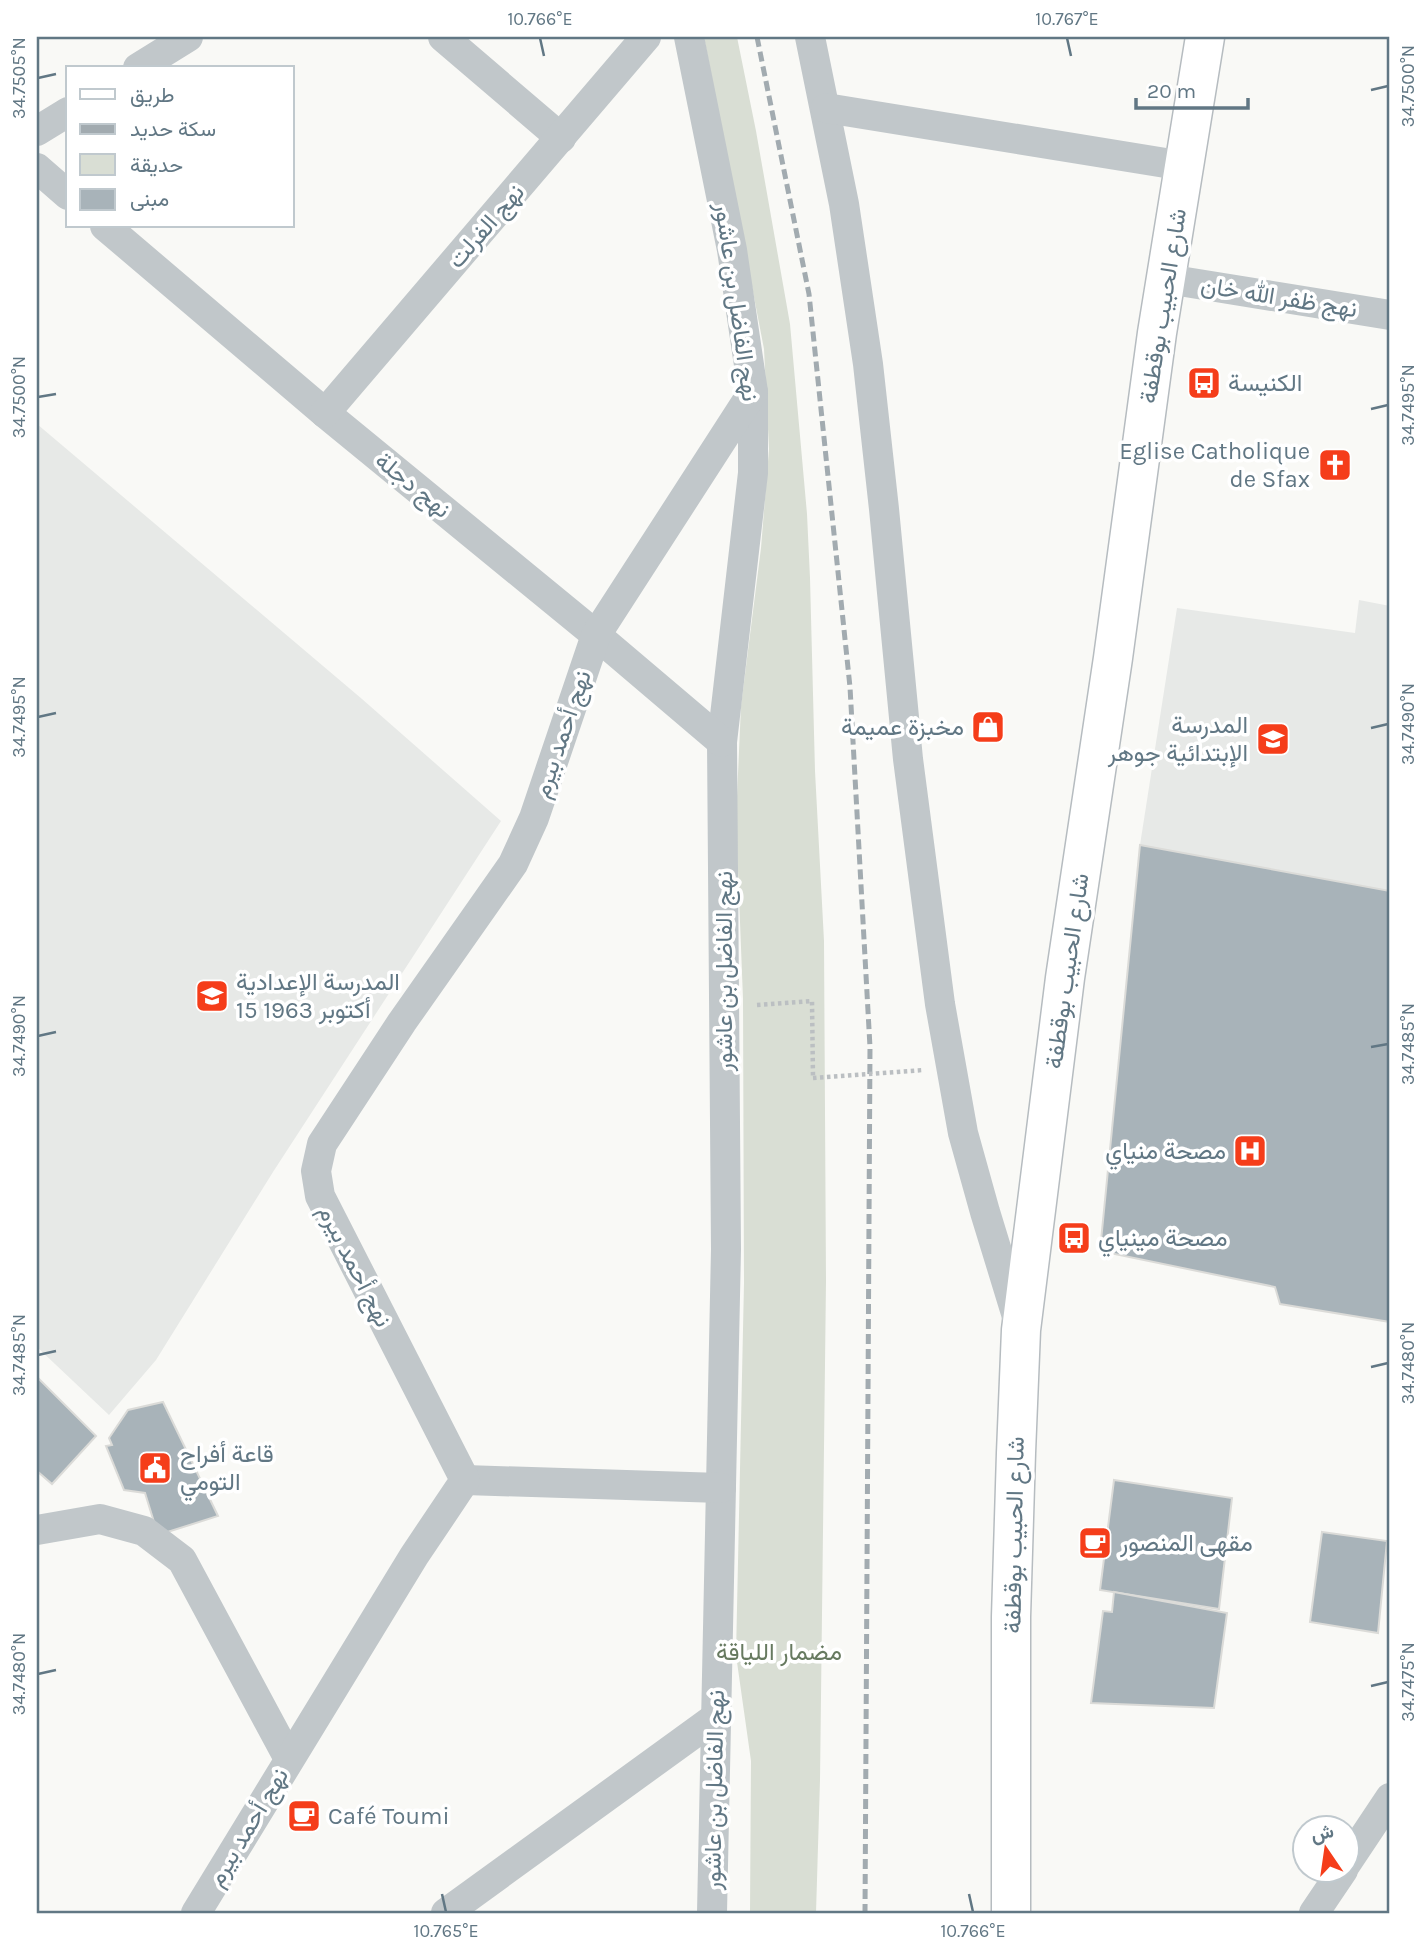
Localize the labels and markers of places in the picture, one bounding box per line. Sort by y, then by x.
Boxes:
bus stop icon: الكنيسة [1185,364,1223,402]
place label: الكنيسة [1228,369,1302,397]
place label: Eglise Catholique de Sfax [1119,437,1310,493]
church icon: Eglise Catholique de Sfax [1316,446,1354,484]
shop icon: مخبزة عميمة [969,708,1007,746]
place label: المدرسة الإبتدائية جوهر [1107,711,1248,768]
place label: مخبزة عميمة [841,713,964,742]
school or university icon: المدرسة الإبتدائية جوهر [1254,720,1292,758]
place label: المدرسة الإعدادية 15 أكتوبر 1963 [236,968,400,1025]
school or university icon: المدرسة الإعدادية 15 أكتوبر 1963 [193,977,231,1015]
hospital icon: مصحة منياي [1231,1132,1269,1170]
place label: مصحة منياي [1105,1137,1226,1170]
bus stop icon: مصحة مينياي [1055,1219,1093,1257]
place label: مصحة مينياي [1098,1224,1227,1257]
place label: قاعة أفراح التومي [180,1440,274,1501]
public building icon: قاعة أفراح التومي [136,1449,174,1487]
cafe icon: مقهى المنصور [1076,1524,1114,1562]
place label: مقهى المنصور [1119,1529,1253,1558]
cafe icon: Café Toumi [285,1797,323,1835]
place label: Café Toumi [328,1802,450,1830]

